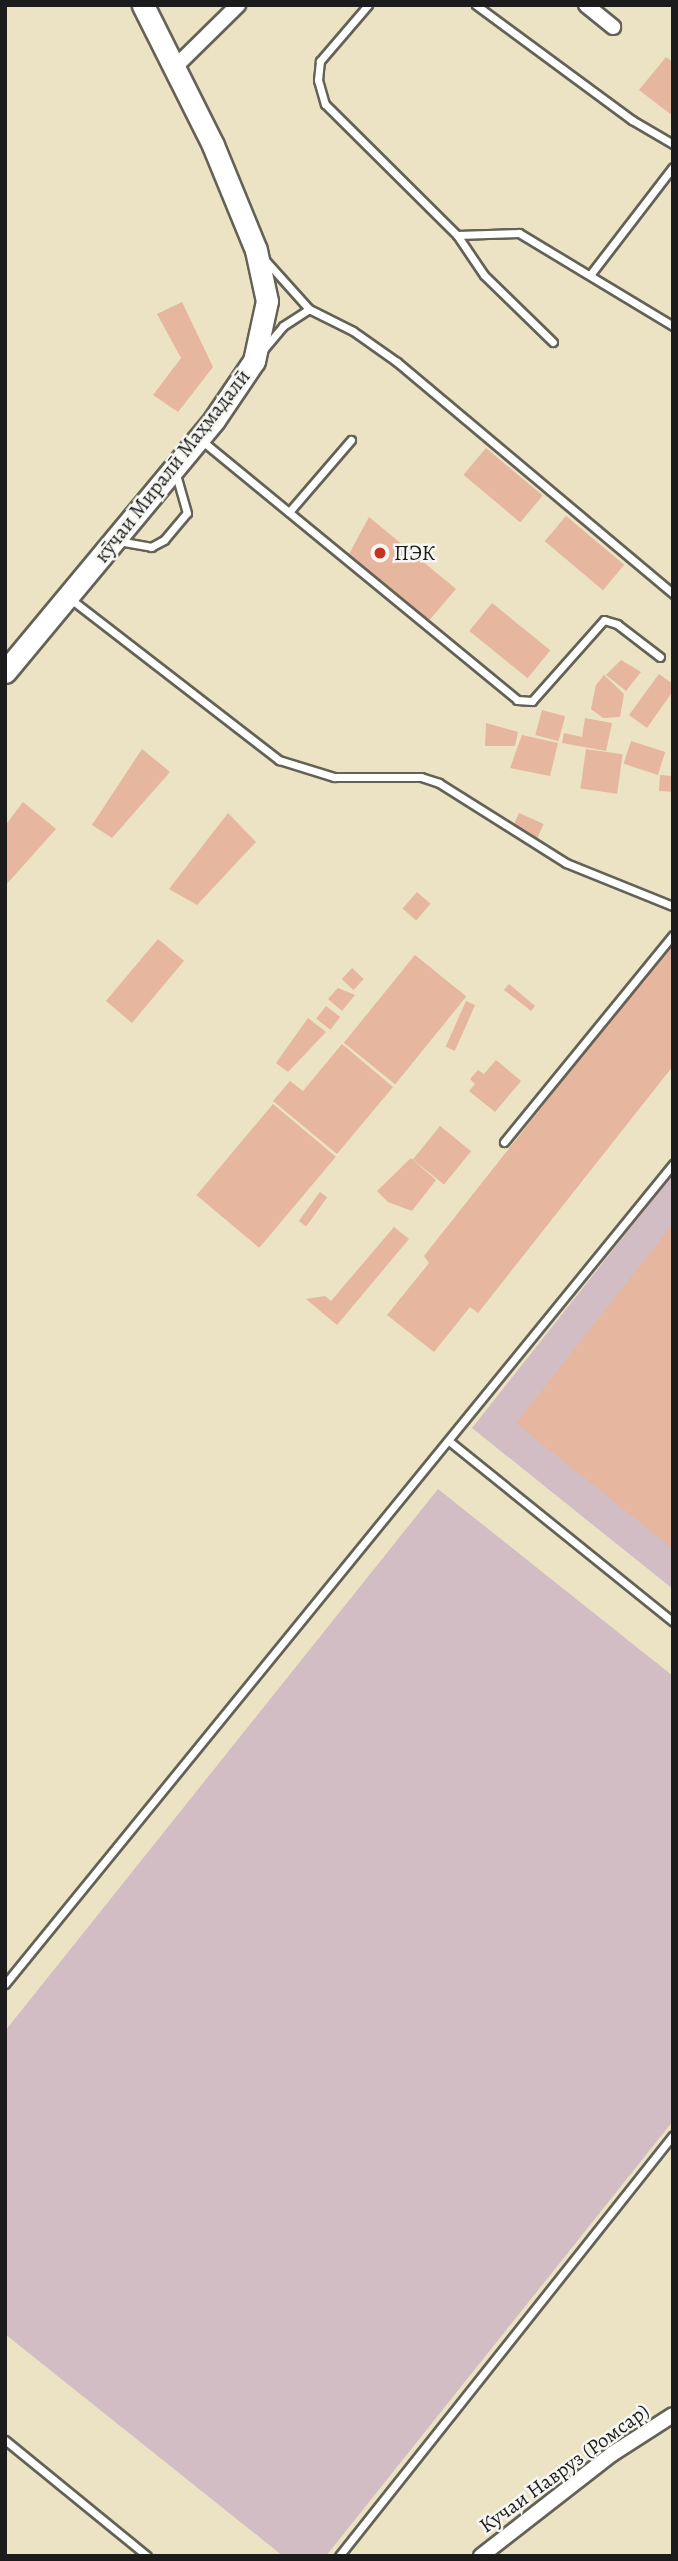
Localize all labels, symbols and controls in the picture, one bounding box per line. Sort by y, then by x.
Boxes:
street label: кӯчаи Миралӣ Маҳмадалӣ [89,364,255,568]
place label: ПЭК [394,540,435,566]
marker: ПЭК [372,545,388,561]
street label: Кучаи Навруз (Ромсар) [474,2398,654,2538]

